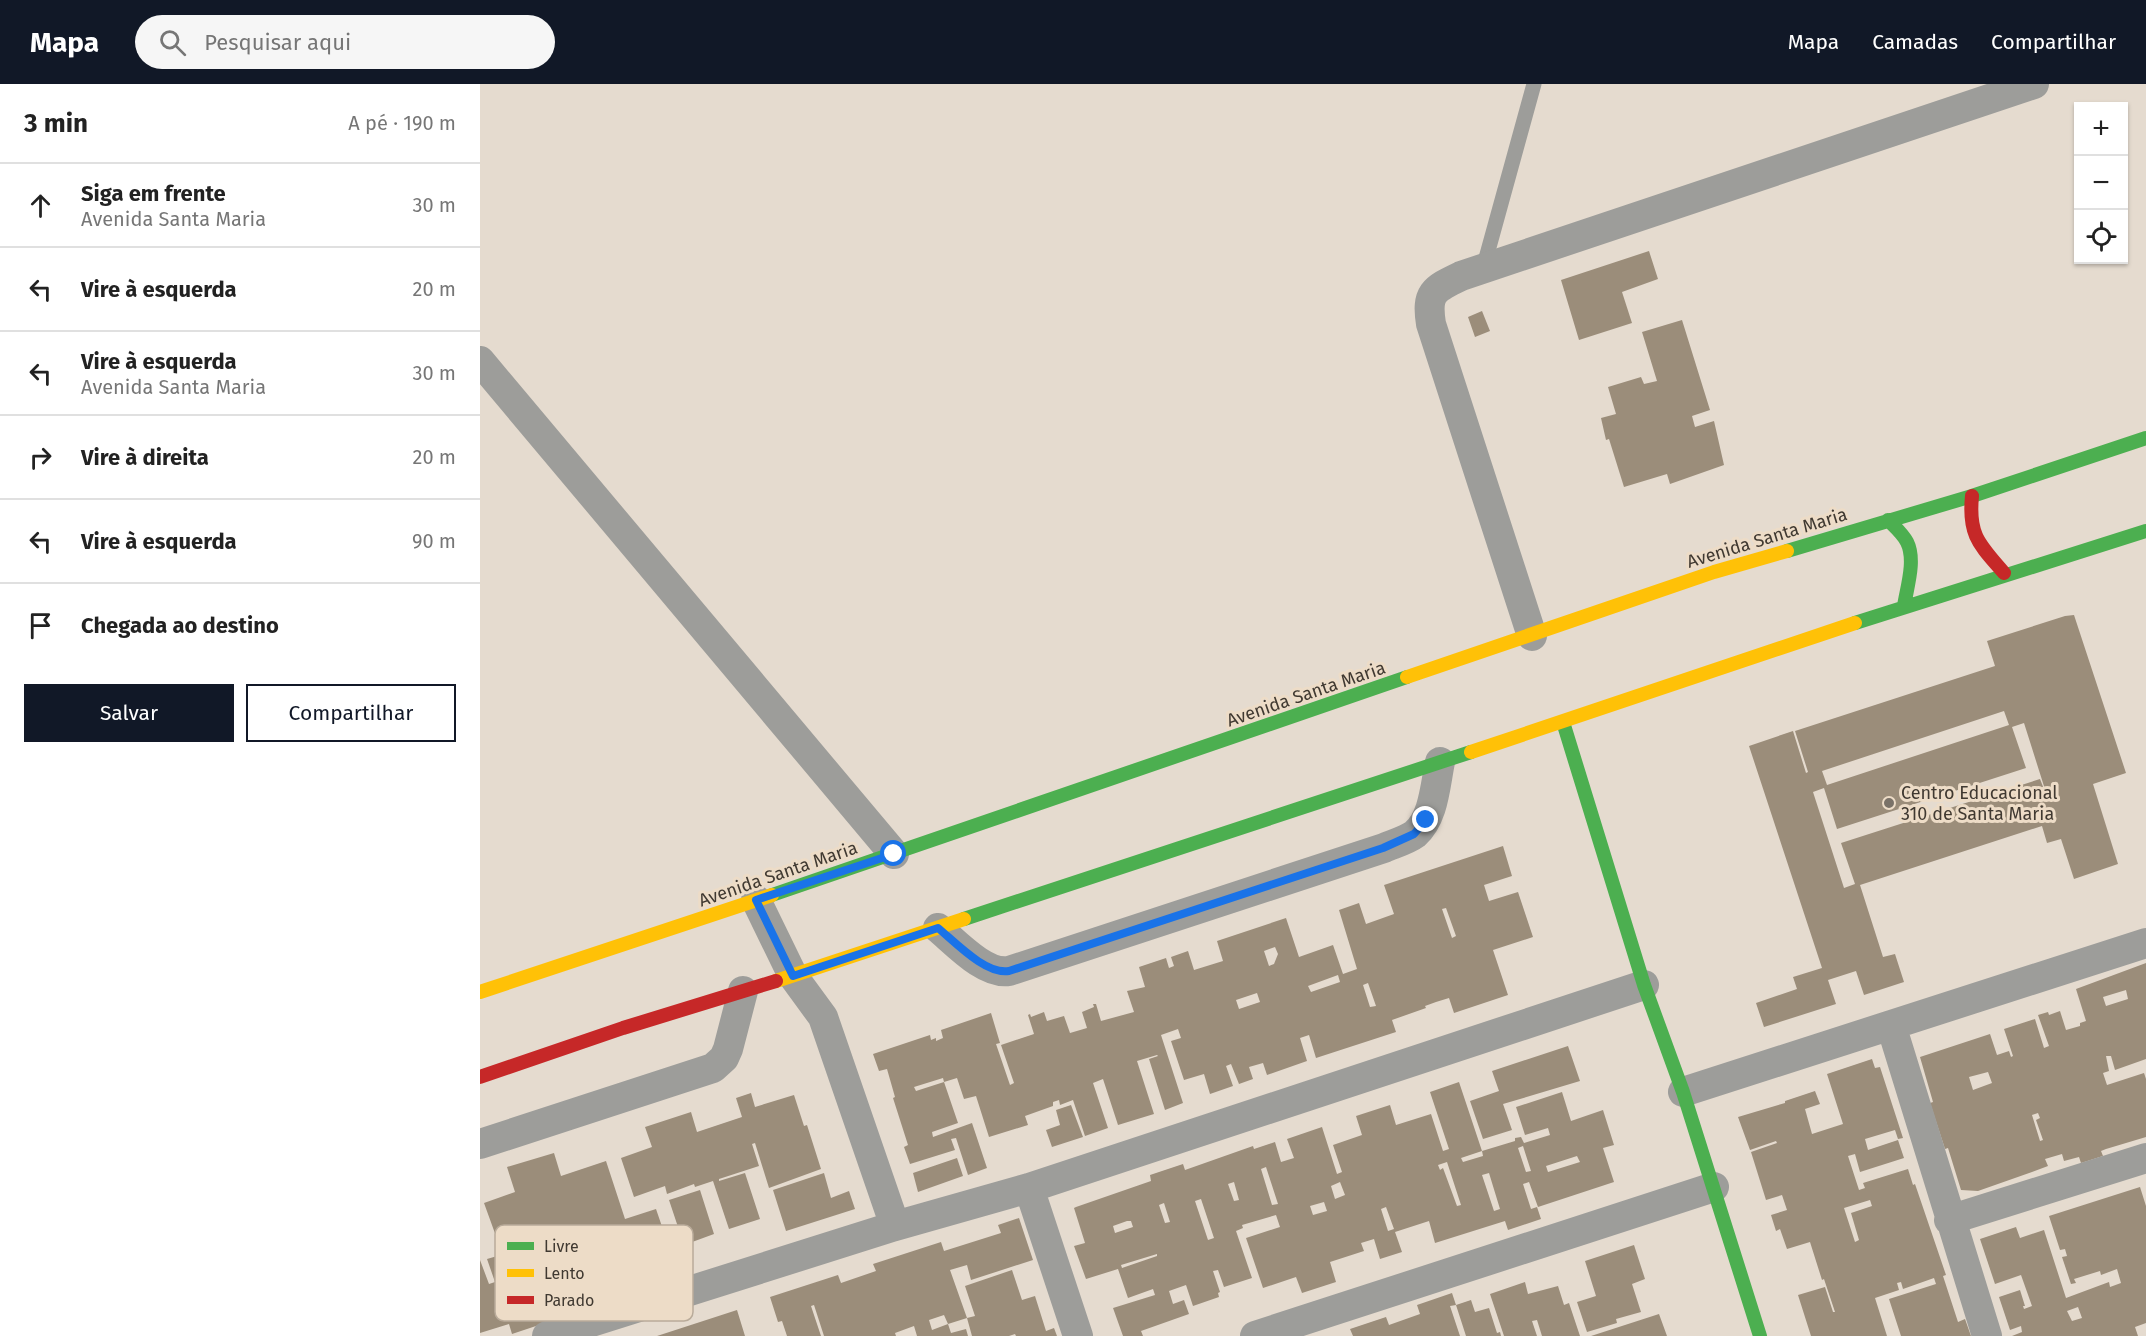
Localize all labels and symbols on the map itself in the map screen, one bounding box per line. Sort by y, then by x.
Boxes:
street label: Avenida Santa Maria [1684,503,1850,573]
street label: Avenida Santa Maria [1224,656,1388,732]
place label: Centro Educacional 310 de Santa Maria [1901,782,2058,825]
marker: Centro Educacional 310 de Santa Maria [1882,796,1896,810]
route end [1412,806,1438,832]
street label: Avenida Santa Maria [696,836,860,912]
route start [880,840,906,866]
legend [495,1225,693,1321]
text: Livre [544,1237,579,1256]
text: Lento [544,1264,585,1283]
text: Parado [544,1291,594,1310]

